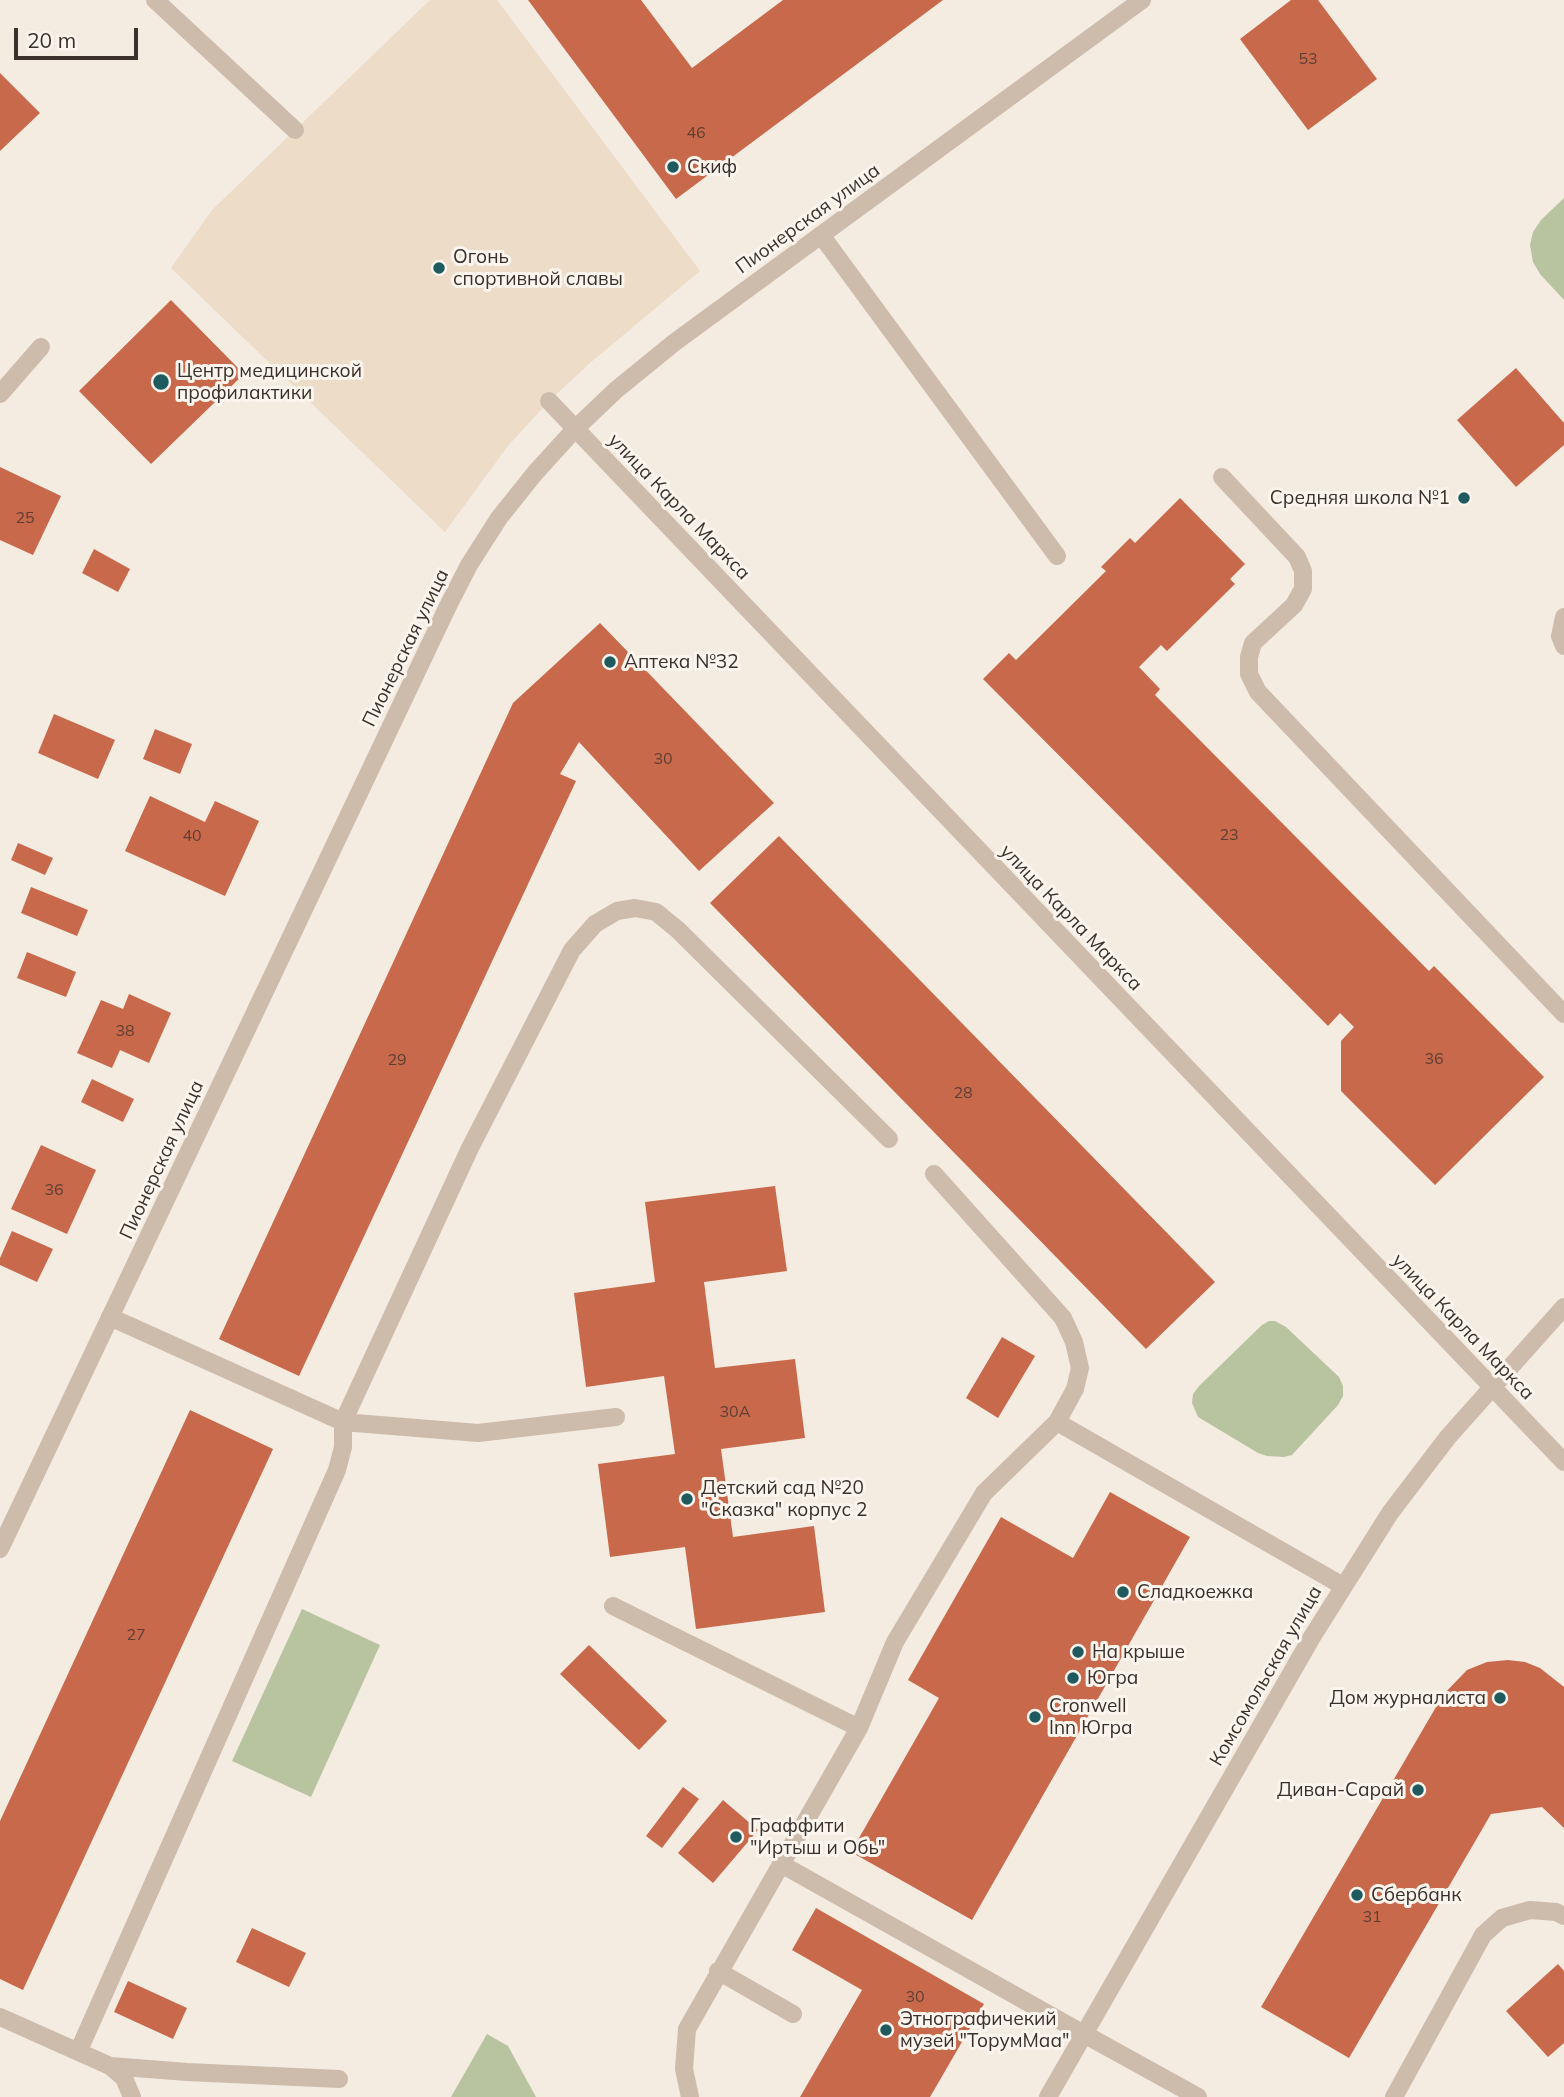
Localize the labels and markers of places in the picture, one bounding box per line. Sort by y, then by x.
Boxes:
place label: Скиф [687,156,737,178]
marker: Скиф [665,159,681,175]
place label: Огонь спортивной славы [453,246,623,290]
marker: Огонь спортивной славы [431,260,447,276]
place label: Центр медицинской профилактики [177,360,362,404]
marker: Центр медицинской профилактики [151,372,171,392]
place label: Средняя школа №1 [1270,487,1450,509]
marker: Средняя школа №1 [1456,490,1472,506]
place label: Аптека №32 [624,651,739,673]
marker: Аптека №32 [602,654,618,670]
place label: Детский сад №20 "Сказка" корпус 2 [701,1477,867,1521]
marker: Детский сад №20 "Сказка" корпус 2 [679,1491,695,1507]
place label: Сладкоежка [1137,1581,1253,1603]
marker: Сладкоежка [1115,1584,1131,1600]
place label: На крыше [1092,1641,1185,1663]
marker: На крыше [1070,1644,1086,1660]
place label: Югра [1087,1667,1138,1689]
marker: Югра [1065,1670,1081,1686]
place label: Дом журналиста [1330,1687,1486,1709]
marker: Дом журналиста [1492,1690,1508,1706]
place label: Cronwell Inn Югра [1049,1695,1133,1739]
marker: Cronwell Inn Югра [1027,1709,1043,1725]
place label: Диван-Сарай [1277,1779,1404,1801]
marker: Диван-Сарай [1410,1782,1426,1798]
place label: Граффити "Иртыш и Обь" [750,1815,885,1859]
marker: Граффити "Иртыш и Обь" [728,1829,744,1845]
place label: Сбербанк [1371,1884,1461,1906]
marker: Сбербанк [1349,1887,1365,1903]
place label: Этнографичекий музей "ТорумМаа" [900,2008,1069,2052]
marker: Этнографичекий музей "ТорумМаа" [878,2022,894,2038]

